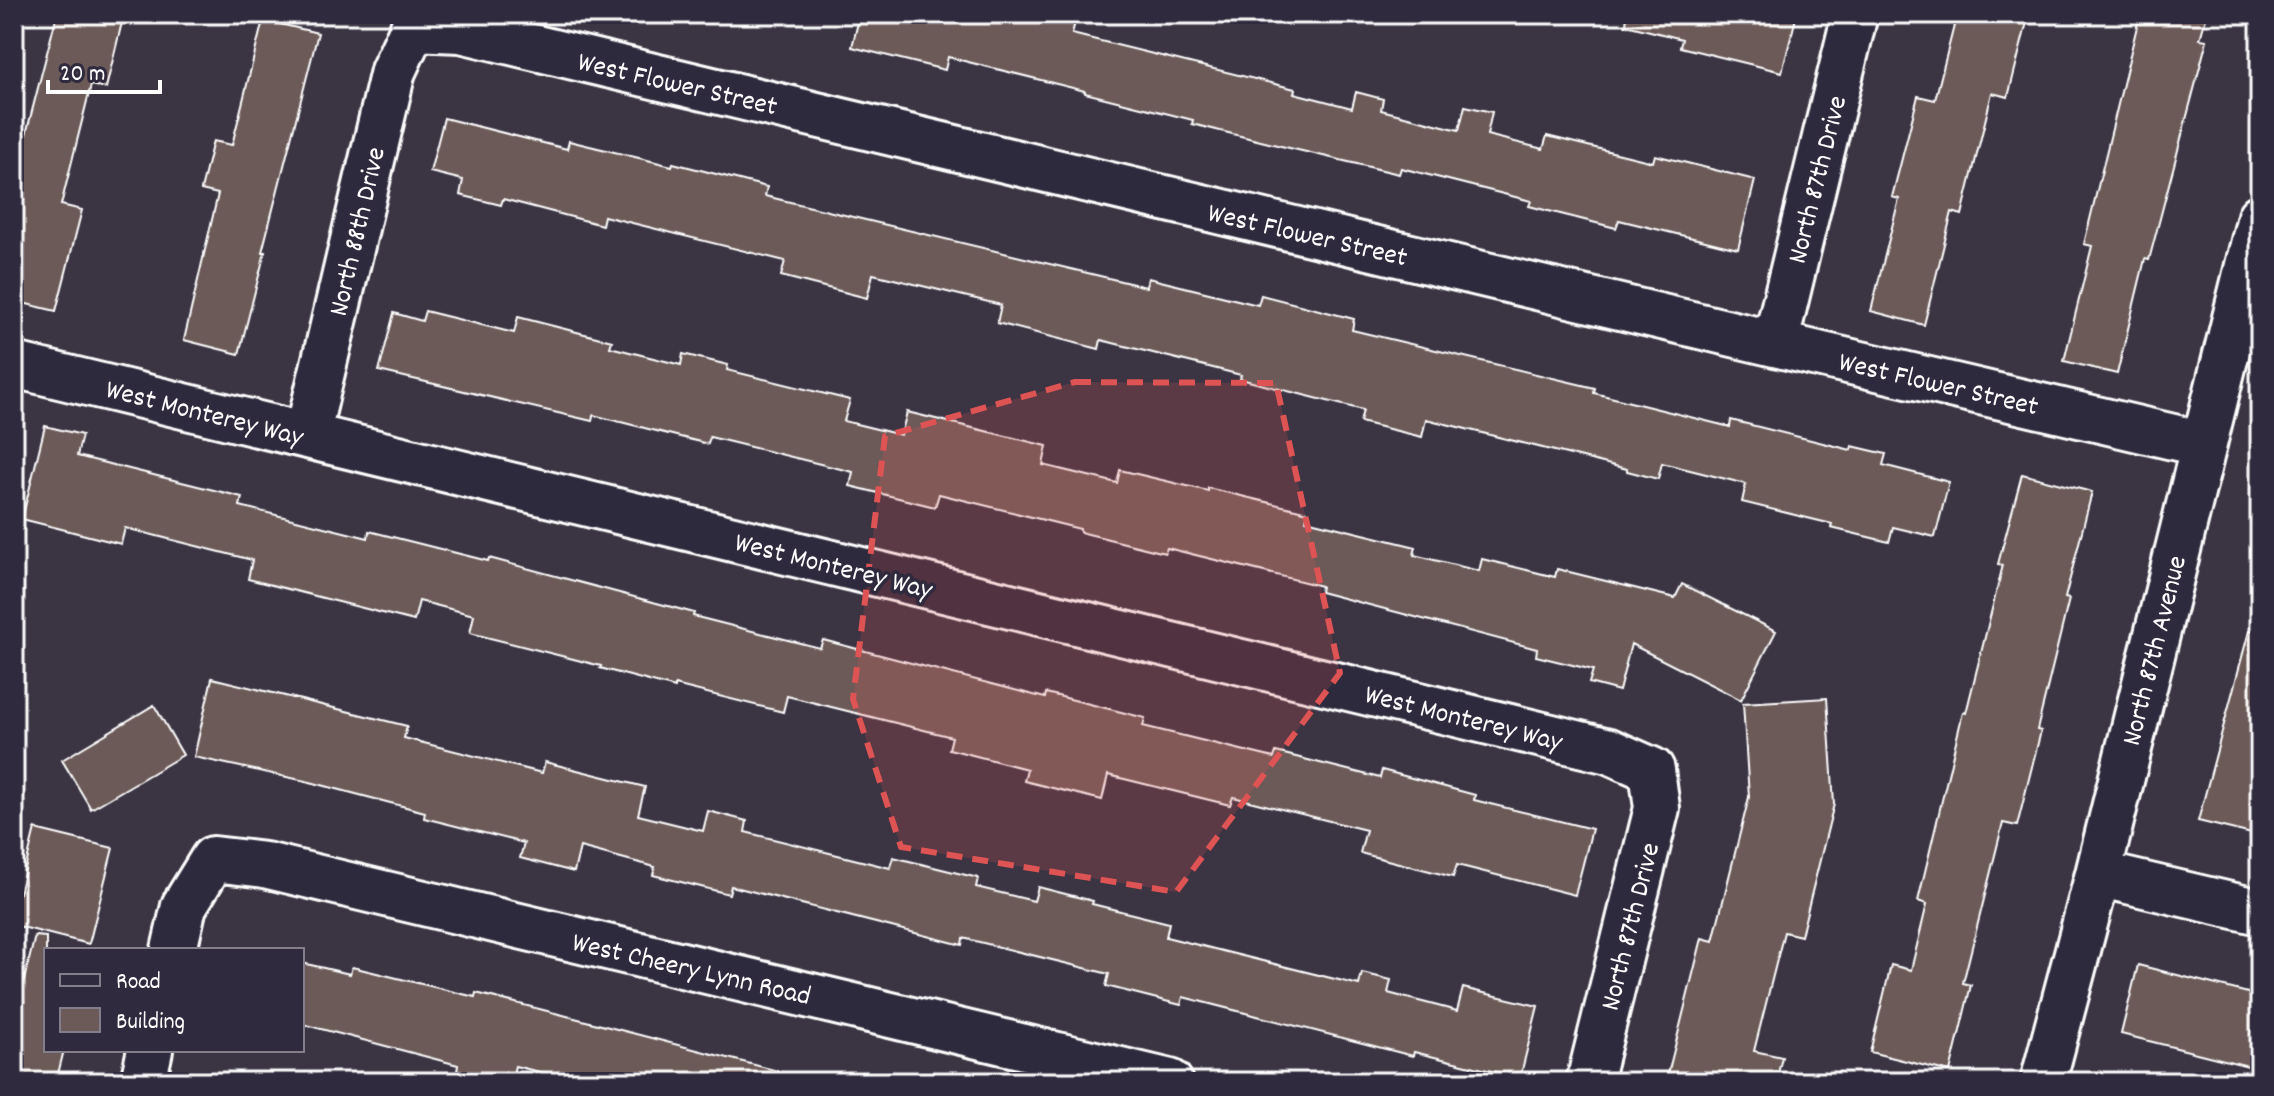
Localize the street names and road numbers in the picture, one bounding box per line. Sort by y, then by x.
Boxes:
street label: West Flower Street [573,44,781,129]
street label: North 87th Drive [1780,92,1860,268]
street label: North 88th Drive [321,144,399,321]
street label: West Flower Street [1203,195,1411,280]
street label: West Flower Street [1834,344,2042,429]
street label: West Monterey Way [101,372,307,460]
street label: West Monterey Way [730,525,936,613]
street label: North 87th Avenue [2114,552,2200,750]
street label: West Monterey Way [1360,677,1566,765]
street label: North 87th Drive [1593,839,1673,1015]
street label: West Cheery Lynn Road [568,925,814,1019]

